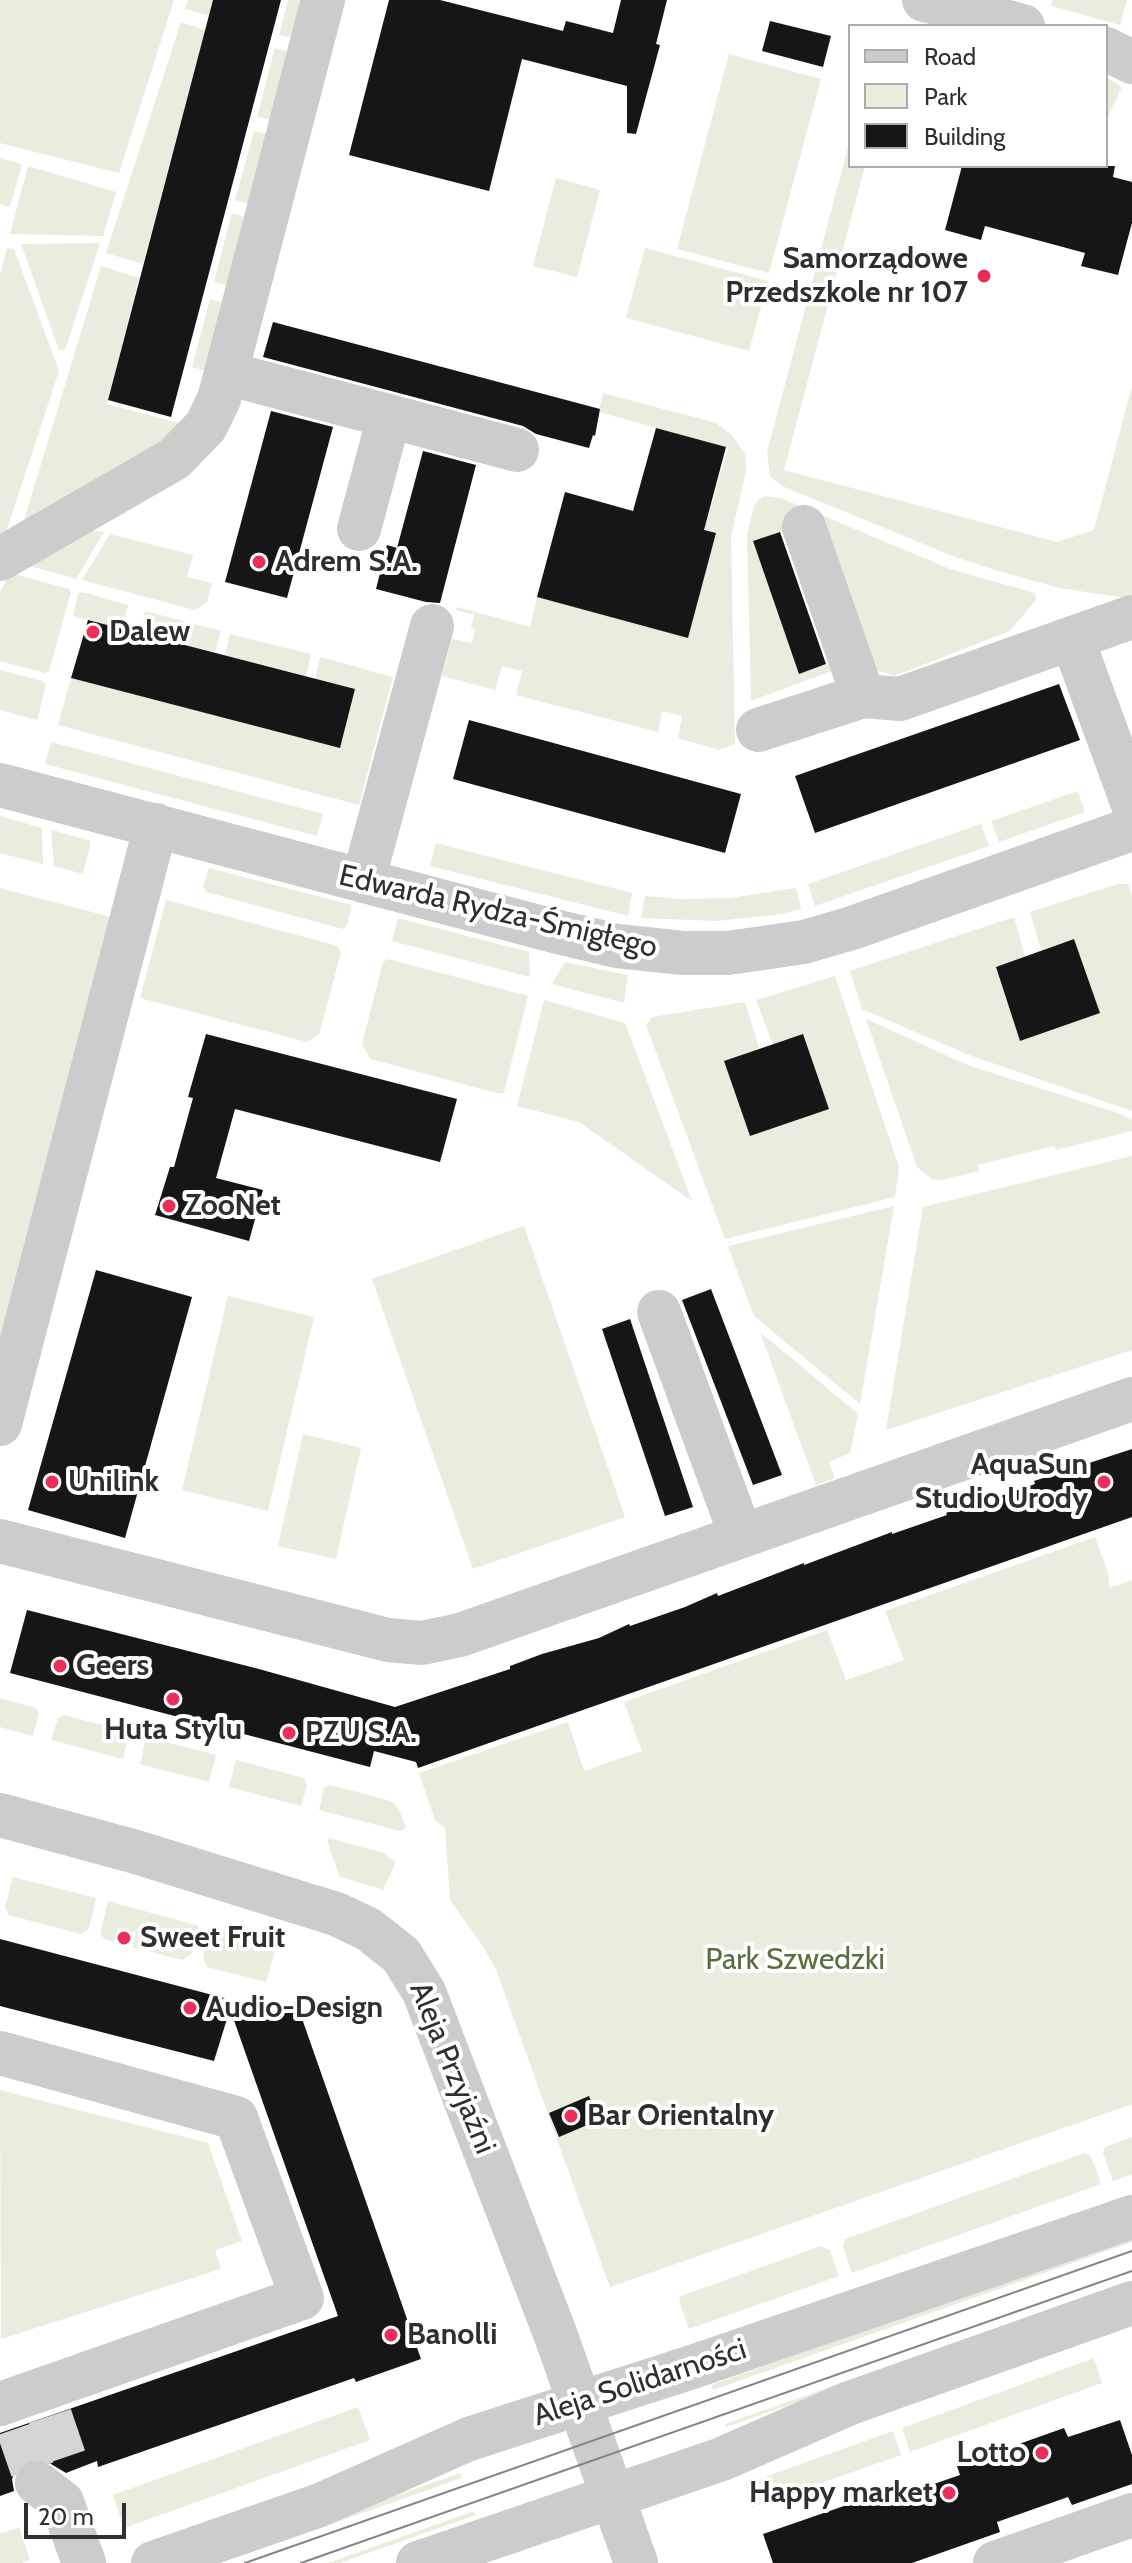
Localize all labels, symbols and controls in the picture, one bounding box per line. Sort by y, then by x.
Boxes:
legend [848,24,1108,168]
text: Road [924,42,976,71]
text: Park [924,82,967,111]
text: Building [924,122,1005,151]
place label: Samorządowe Przedszkole nr 107 [725,241,968,312]
marker: Samorządowe Przedszkole nr 107 [975,267,993,285]
place label: Adrem S.A. [275,544,418,580]
marker: Adrem S.A. [250,553,268,571]
place label: Dalew [109,614,190,650]
marker: Dalew [84,623,102,641]
street label: Edwarda Rydza-Śmigłego [335,858,661,966]
place label: ZooNet [185,1188,281,1224]
marker: ZooNet [160,1197,178,1215]
place label: AquaSun Studio Urody [915,1447,1088,1518]
place label: Unilink [68,1464,159,1500]
marker: Unilink [43,1473,61,1491]
marker: AquaSun Studio Urody [1095,1473,1113,1491]
place label: Geers [76,1648,149,1684]
marker: Geers [51,1657,69,1675]
marker: Huta Stylu [164,1690,182,1708]
place label: Huta Stylu [104,1712,242,1748]
place label: PZU S.A. [305,1715,417,1751]
marker: PZU S.A. [280,1724,298,1742]
place label: Sweet Fruit [140,1920,285,1956]
marker: Sweet Fruit [115,1929,133,1947]
park label: Park Szwedzki [705,1942,885,1978]
street label: Aleja Przyjaźni [401,1977,503,2159]
place label: Audio-Design [206,1990,383,2026]
marker: Audio-Design [181,1999,199,2017]
place label: Bar Orientalny [587,2098,774,2134]
marker: Bar Orientalny [562,2107,580,2125]
place label: Banolli [407,2317,497,2353]
marker: Banolli [382,2326,400,2344]
street label: Aleja Solidarności [529,2332,751,2434]
place label: Lotto [957,2435,1026,2471]
marker: Lotto [1033,2444,1051,2462]
place label: Happy market [749,2475,933,2511]
marker: Happy market [940,2484,958,2502]
scale bar [28,2487,130,2537]
text: 20 m [38,2502,94,2531]

